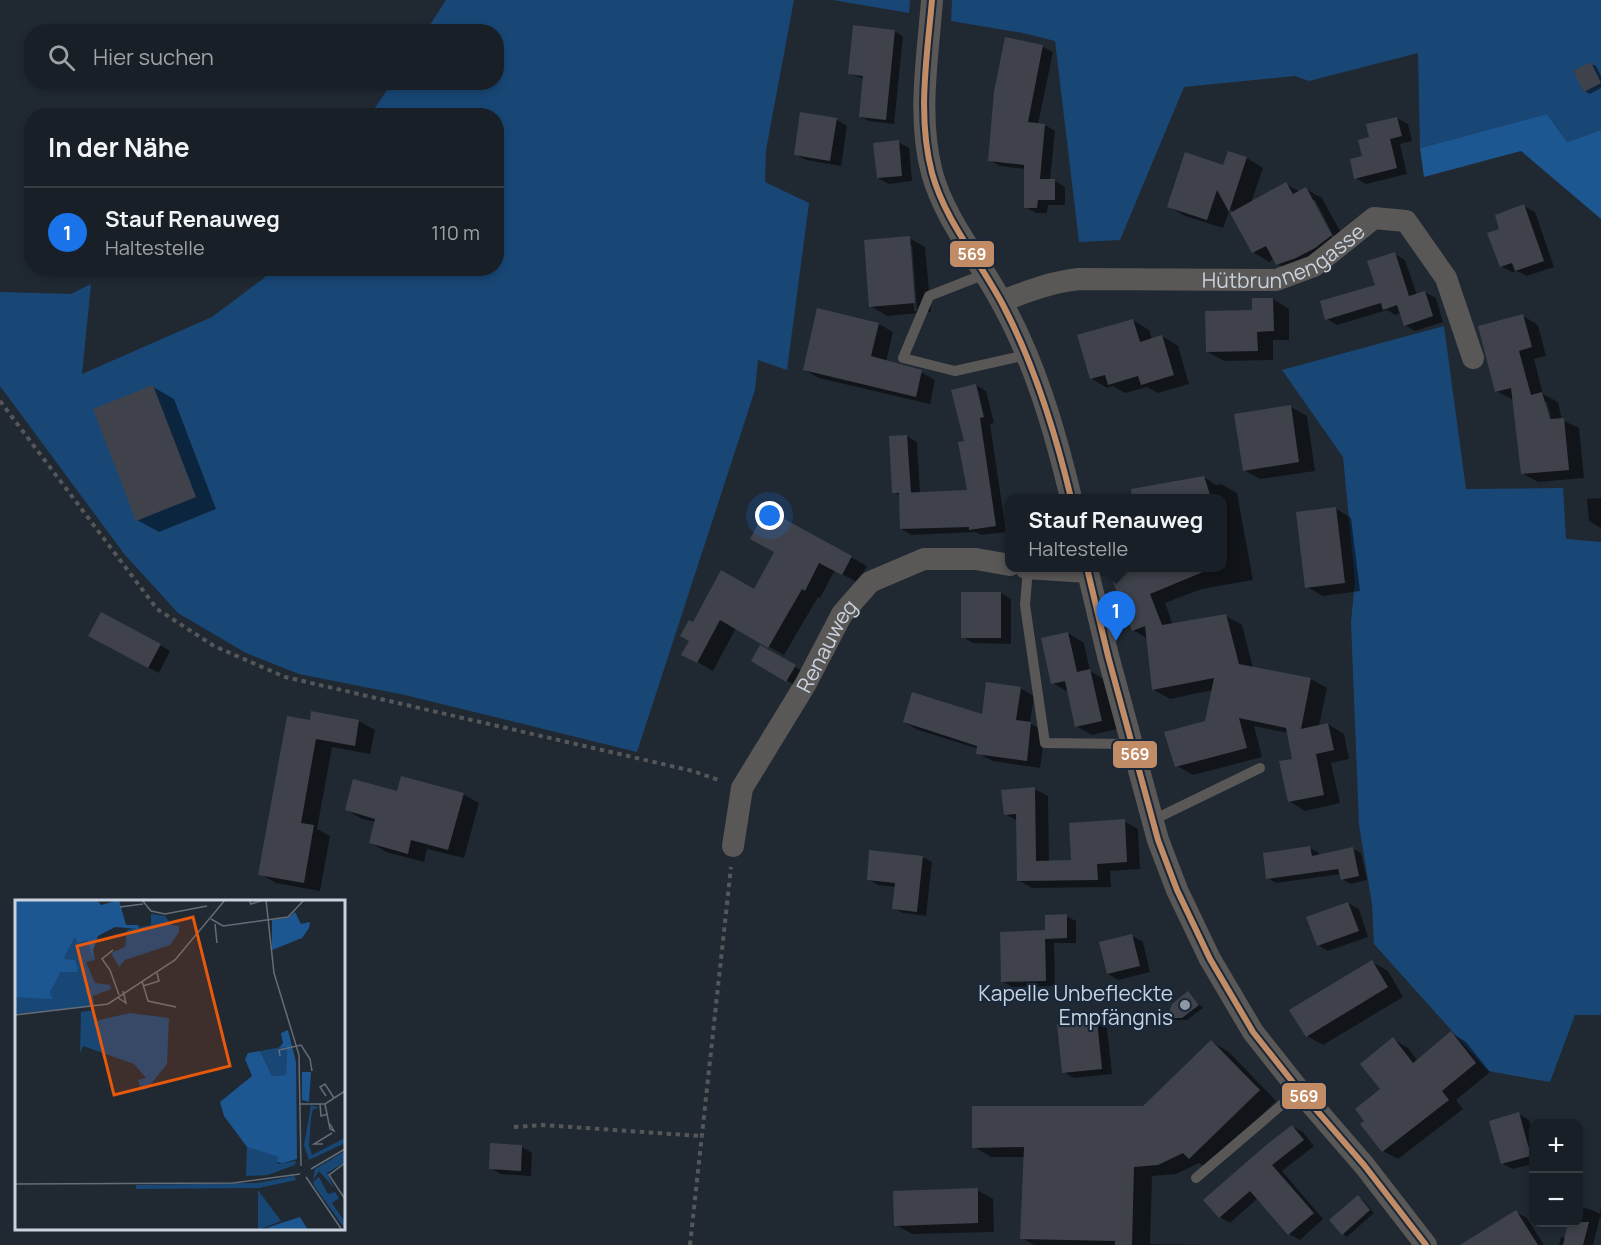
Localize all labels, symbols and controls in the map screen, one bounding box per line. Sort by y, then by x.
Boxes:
search box [24,24,504,90]
icon: search [45,41,78,74]
text: Hier suchen [93,42,214,72]
text: In der Nähe [48,129,190,165]
text: Stauf Renauweg [105,204,280,234]
street label: Hütbrunnengasse [1202,217,1370,294]
text: 1 [63,219,72,246]
text: 110 m [431,219,480,246]
text: Haltestelle [105,234,205,261]
line badge: 569 [949,240,995,268]
text: 569 [958,243,986,265]
popup [1005,494,1227,572]
your location [755,501,784,530]
text: Stauf Renauweg [1029,505,1203,535]
text: Haltestelle [1029,535,1128,562]
pin: 1 [1096,592,1136,641]
street label: Renauweg [790,593,863,697]
line badge: 569 [1112,740,1158,769]
text: 569 [1121,743,1149,765]
inset map [15,900,345,1230]
place label: Kapelle Unbefleckte Empfängnis [978,979,1173,1031]
marker: Kapelle Unbefleckte Empfängnis [1178,998,1192,1012]
line badge: 569 [1281,1082,1327,1110]
text: 569 [1290,1085,1318,1107]
map controls [1529,1119,1583,1227]
button: + [1529,1119,1583,1173]
button: − [1529,1173,1583,1227]

